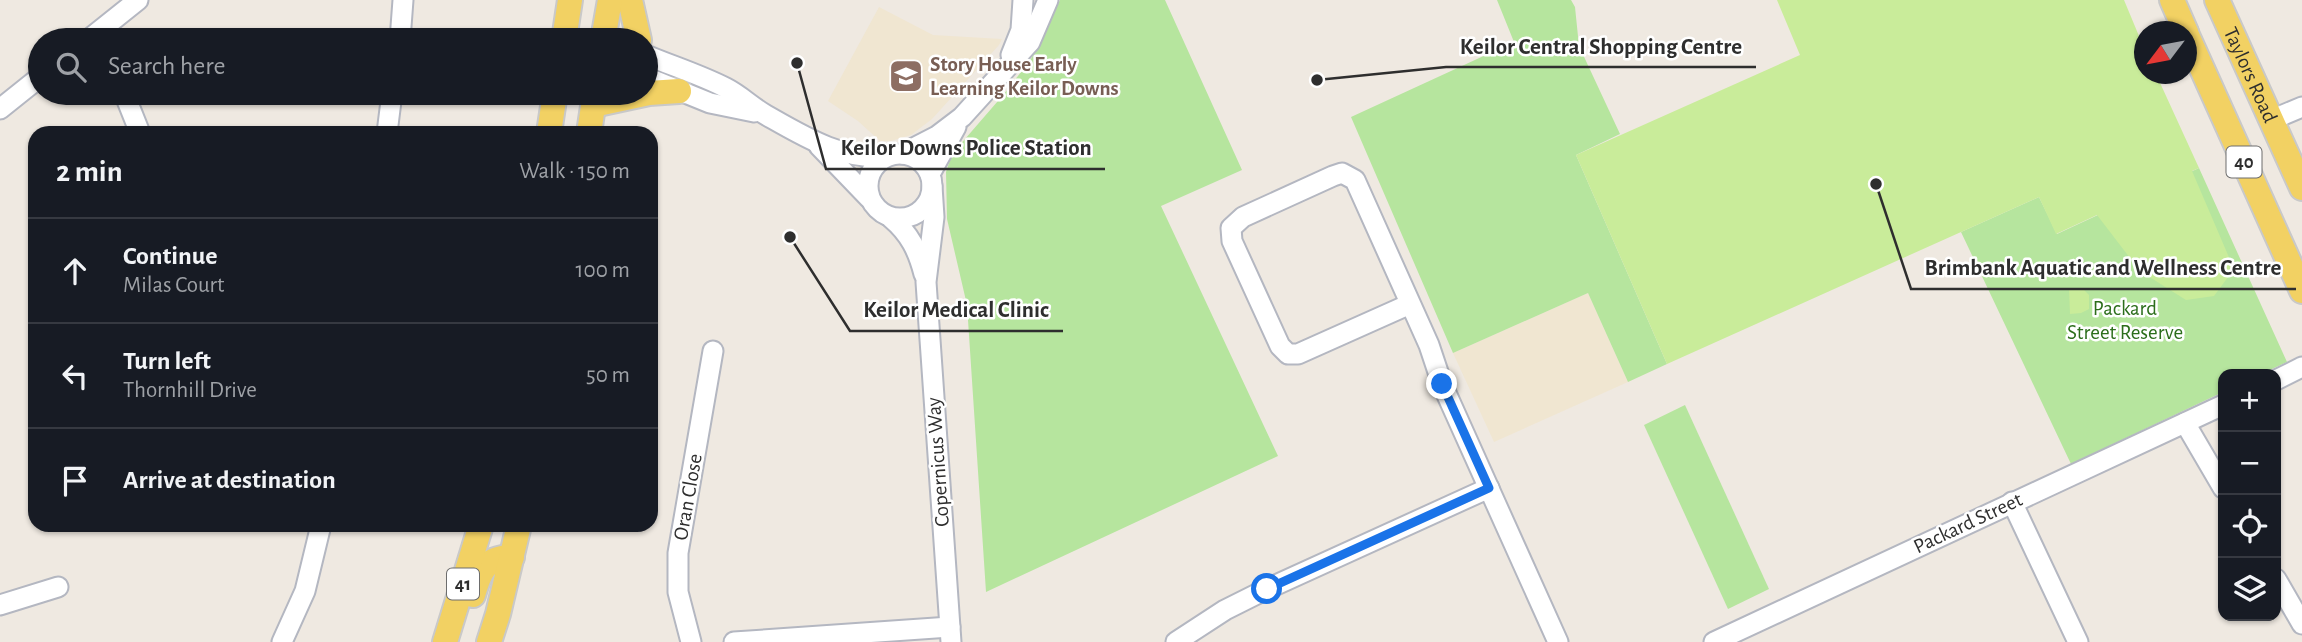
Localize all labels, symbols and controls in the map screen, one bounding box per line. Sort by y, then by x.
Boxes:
north arrow [2134,21,2197,84]
callout: Keilor Central Shopping Centre [1446,23,1756,67]
street label: Taylors Road [2220,24,2281,126]
search box [28,28,658,105]
text: Keilor Central Shopping Centre [1460,36,1742,59]
icon: search [52,48,90,86]
text: Search here [108,53,226,79]
place label: Story House Early Learning Keilor Downs [930,54,1119,99]
school or university icon: Story House Early Learning Keilor Downs [887,57,925,95]
callout: Keilor Downs Police Station [826,125,1105,169]
text: Keilor Downs Police Station [840,137,1092,160]
road number: 40 [2226,146,2262,178]
text: 2 min [56,157,123,187]
text: Walk · 150 m [519,160,630,183]
text: Continue [123,243,218,269]
callout: Brimbank Aquatic and Wellness Centre [1911,245,2296,289]
icon: ahead [56,252,94,290]
text: Brimbank Aquatic and Wellness Centre [1925,257,2282,280]
text: 100 m [576,259,630,282]
text: Milas Court [123,274,224,297]
callout: Keilor Medical Clinic [850,287,1063,331]
park label: Packard Street Reserve [2067,298,2183,343]
text: Keilor Medical Clinic [863,299,1049,322]
text: Turn left [123,348,211,374]
icon: left [56,357,94,395]
text: 50 m [586,364,630,387]
route end [1426,368,1457,399]
map controls [2218,369,2281,621]
button: + [2218,369,2281,432]
text: Thornhill Drive [123,379,257,402]
street label: Copernicus Way [923,396,953,528]
button: − [2218,432,2281,495]
street label: Oran Close [670,452,706,542]
icon: arrive [56,462,94,500]
text: Arrive at destination [123,467,336,493]
street label: Packard Street [1910,489,2026,557]
button: locate [2218,495,2281,558]
button: layers [2218,558,2281,621]
road number: 41 [447,568,479,600]
route start [1251,573,1282,604]

